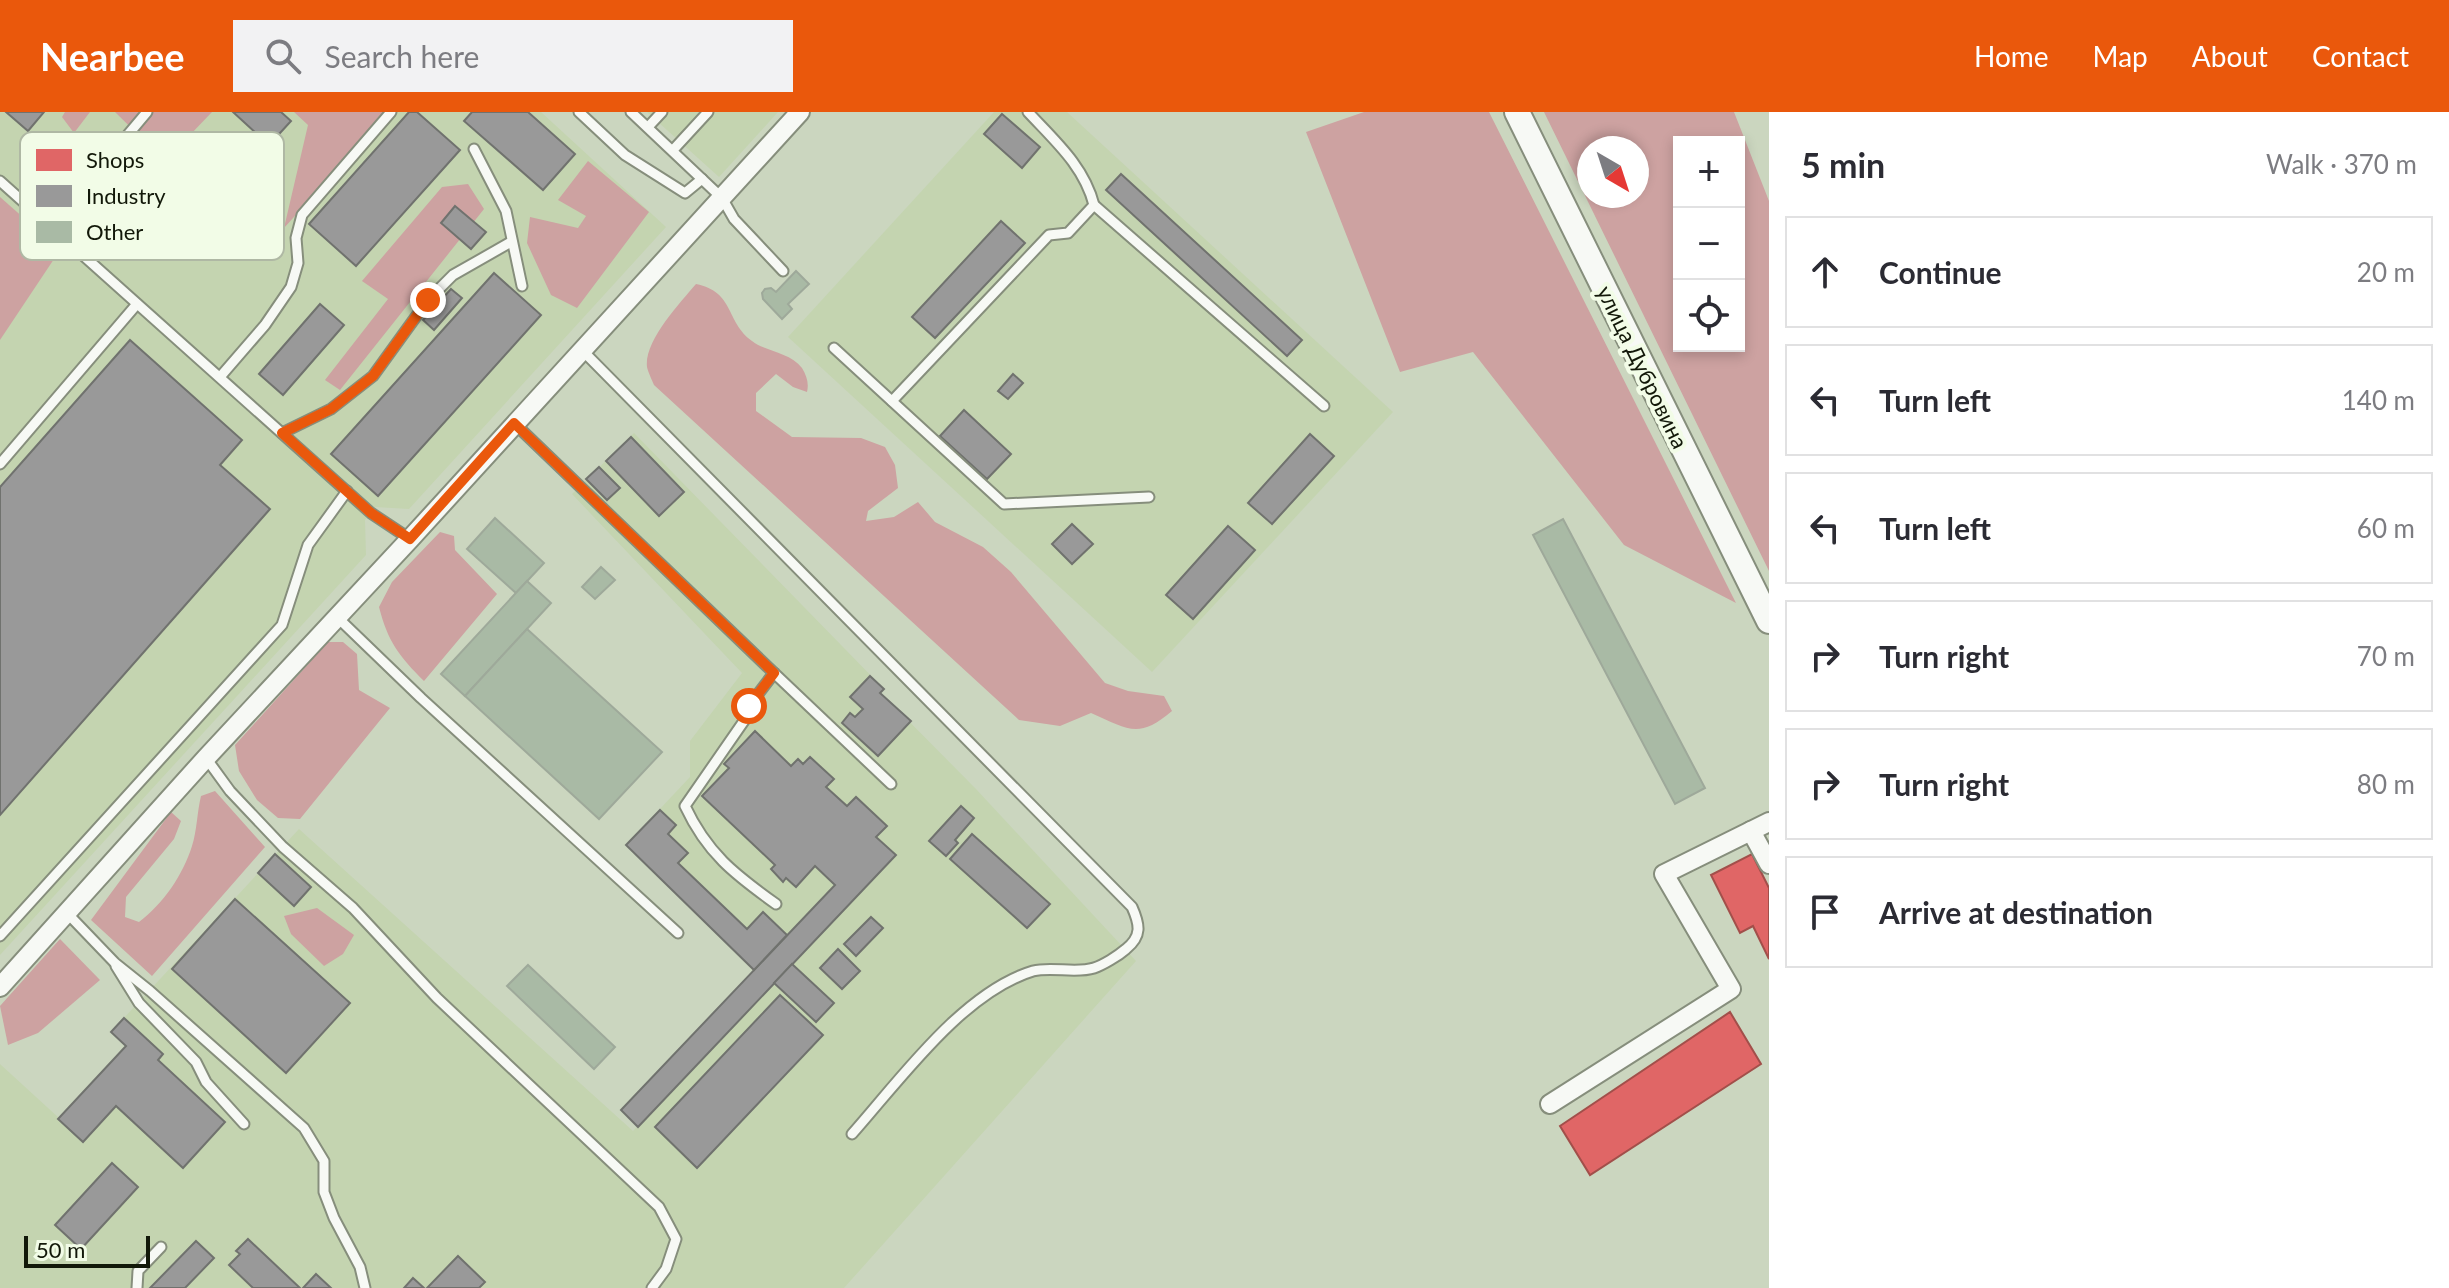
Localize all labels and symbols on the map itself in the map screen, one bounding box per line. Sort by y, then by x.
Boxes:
legend [20,132,284,260]
north arrow [1577,136,1649,208]
text: Shops [86,146,144,173]
text: Industry [86,182,166,209]
text: Other [86,218,143,245]
street label: улица Дубровина [1592,281,1694,453]
route end [410,282,446,318]
route start [731,688,767,724]
scale bar [24,1232,150,1268]

